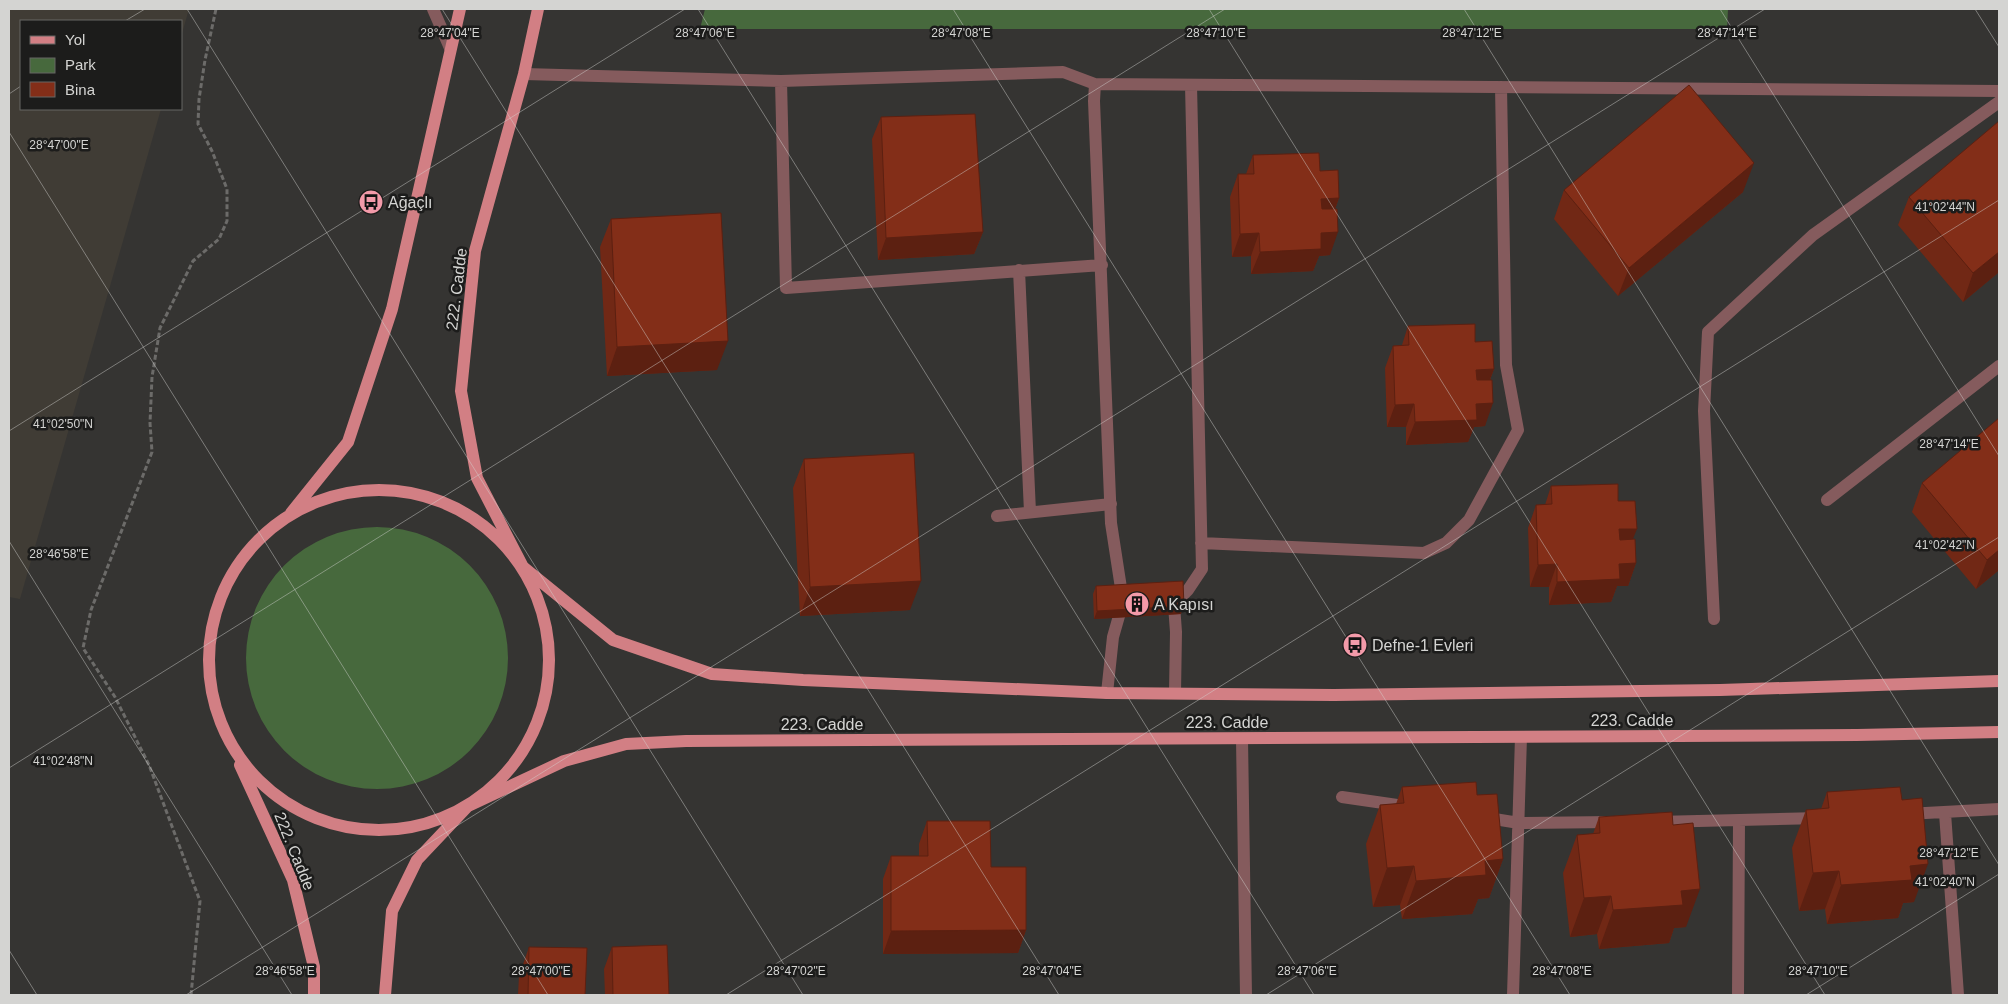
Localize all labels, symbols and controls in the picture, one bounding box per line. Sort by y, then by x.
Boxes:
legend [20,20,182,110]
text: 28°47'04"E [420,26,480,40]
text: 28°47'06"E [675,26,735,40]
text: 28°47'08"E [931,26,991,40]
text: 28°47'10"E [1186,26,1246,40]
text: 28°47'12"E [1442,26,1502,40]
text: 28°47'14"E [1697,26,1757,40]
text: Yol [65,31,85,48]
text: Park [65,56,96,73]
text: Bina [65,81,96,98]
text: 28°47'00"E [29,138,89,152]
bus stop icon: Ağaçlı [358,189,384,215]
place label: Ağaçlı [388,194,432,211]
text: 41°02'44"N [1915,200,1975,214]
street label: 222. Cadde [443,247,470,331]
text: 41°02'50"N [33,417,93,431]
text: 28°47'14"E [1919,437,1979,451]
text: 41°02'42"N [1915,538,1975,552]
text: 28°46'58"E [29,547,89,561]
building icon: A Kapısı [1124,591,1150,617]
place label: A Kapısı [1154,596,1214,613]
bus stop icon: Defne-1 Evleri [1342,632,1368,658]
place label: Defne-1 Evleri [1372,637,1473,654]
street label: 223. Cadde [1591,712,1673,729]
street label: 223. Cadde [1186,714,1268,731]
street label: 223. Cadde [781,716,863,733]
text: 41°02'48"N [33,754,93,768]
street label: 222. Cadde [271,810,318,893]
text: 28°47'12"E [1919,846,1979,860]
text: 41°02'40"N [1915,875,1975,889]
text: 28°46'58"E [255,964,315,978]
text: 28°47'00"E [511,964,571,978]
text: 28°47'02"E [766,964,826,978]
text: 28°47'04"E [1022,964,1082,978]
text: 28°47'06"E [1277,964,1337,978]
text: 28°47'08"E [1532,964,1592,978]
text: 28°47'10"E [1788,964,1848,978]

